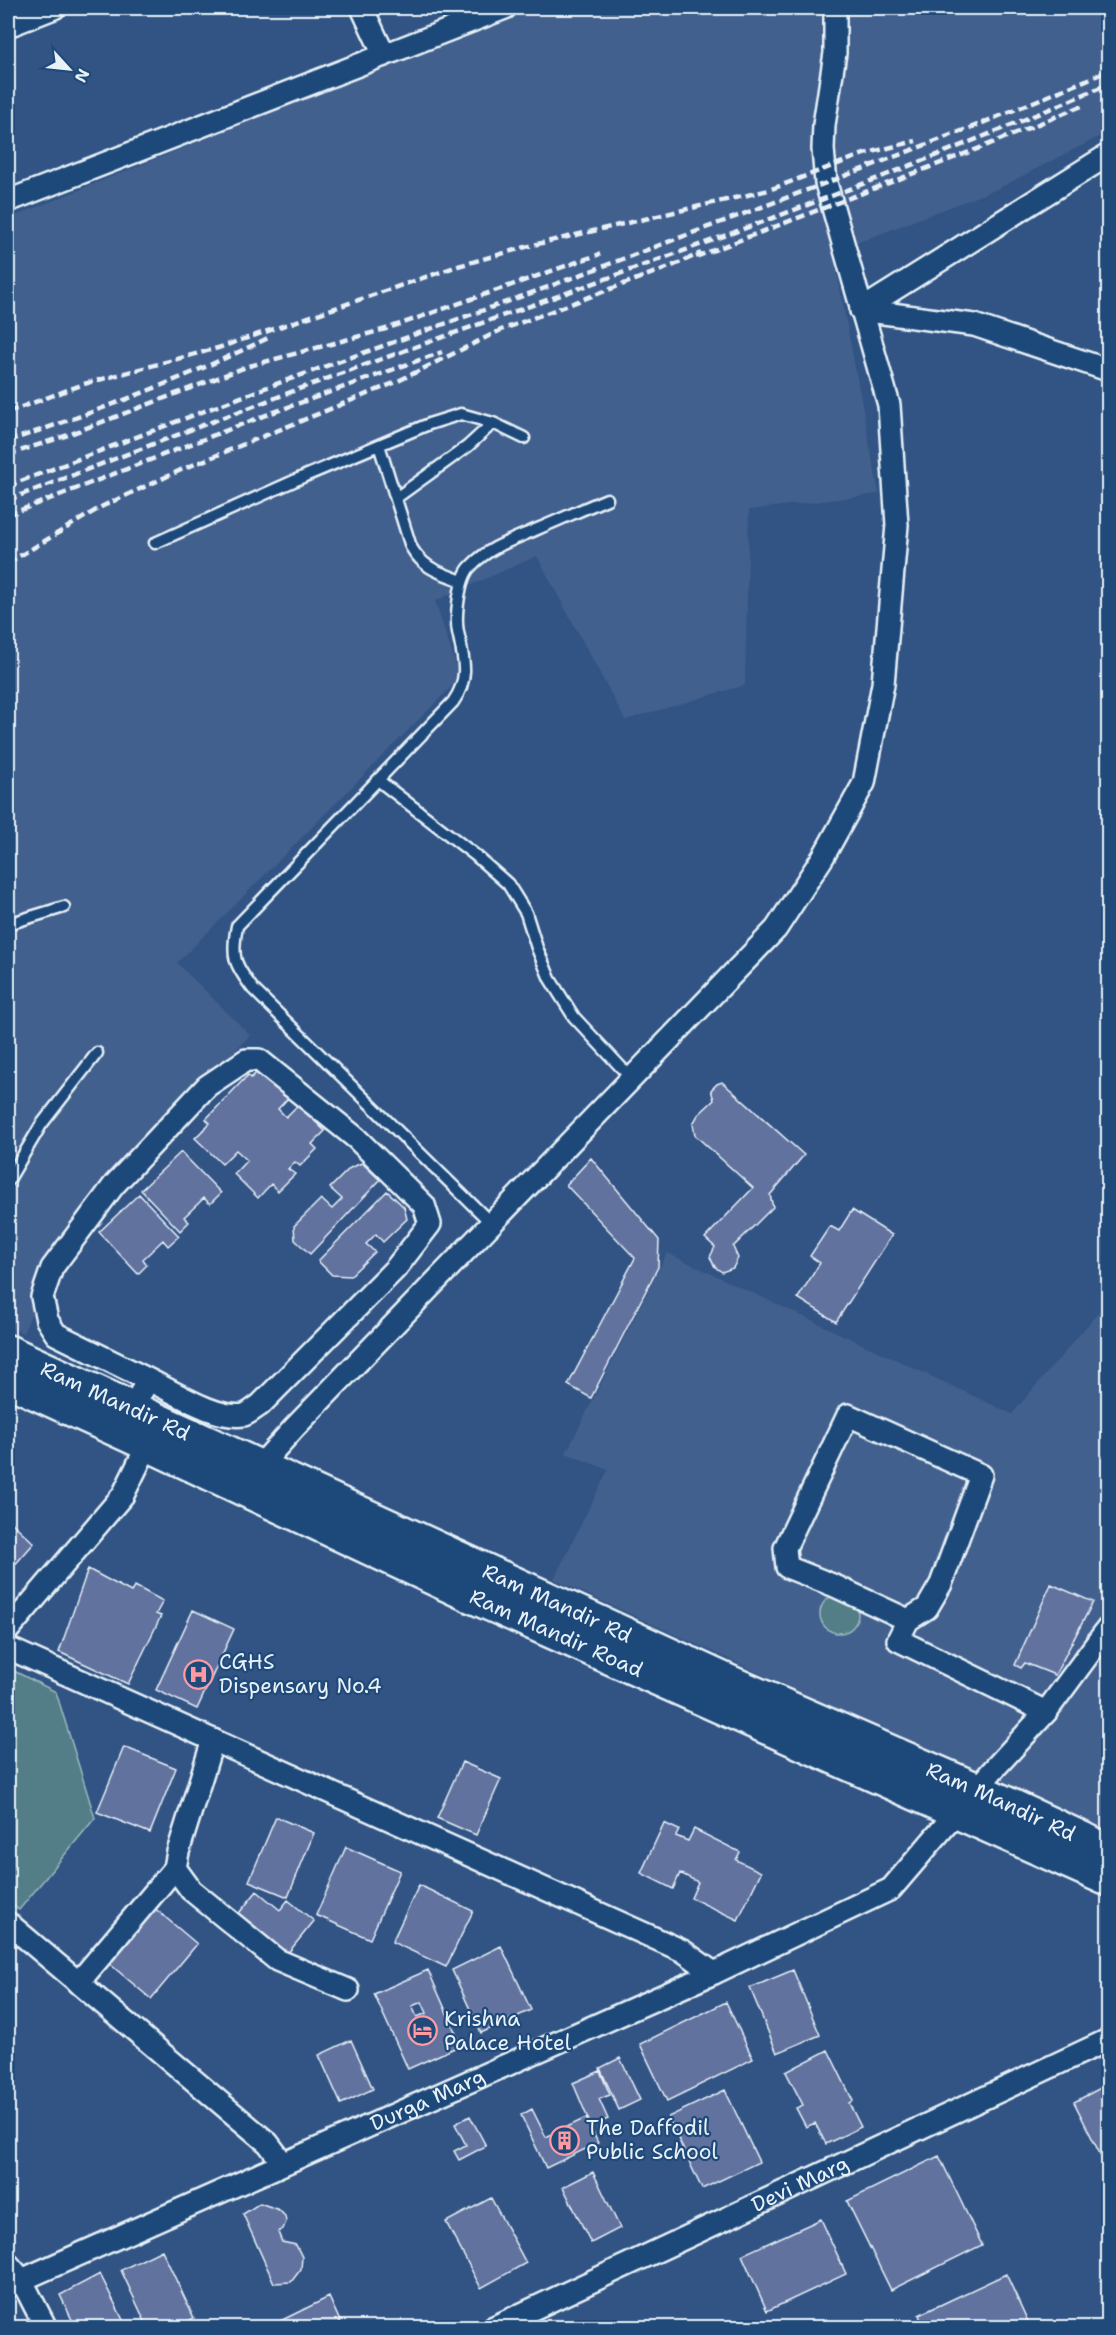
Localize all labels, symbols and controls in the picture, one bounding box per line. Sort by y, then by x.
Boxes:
north arrow [39,39,99,99]
text: N [70,65,94,86]
street label: Ram Mandir Rd [36,1355,195,1447]
street label: Ram Mandir Rd [478,1557,636,1650]
street label: Ram Mandir Road [465,1582,647,1684]
place label: CGHS Dispensary No.4 [219,1648,382,1700]
hospital icon: CGHS Dispensary No.4 [182,1658,214,1690]
street label: Ram Mandir Rd [922,1756,1080,1848]
place label: Krishna Palace Hotel [444,2005,572,2057]
hotel icon: Krishna Palace Hotel [407,2015,439,2047]
street label: Durga Marg [366,2062,489,2138]
place label: The Daffodil Public School [586,2114,719,2166]
building icon: The Daffodil Public School [549,2124,581,2156]
street label: Devi Marg [747,2149,853,2219]

